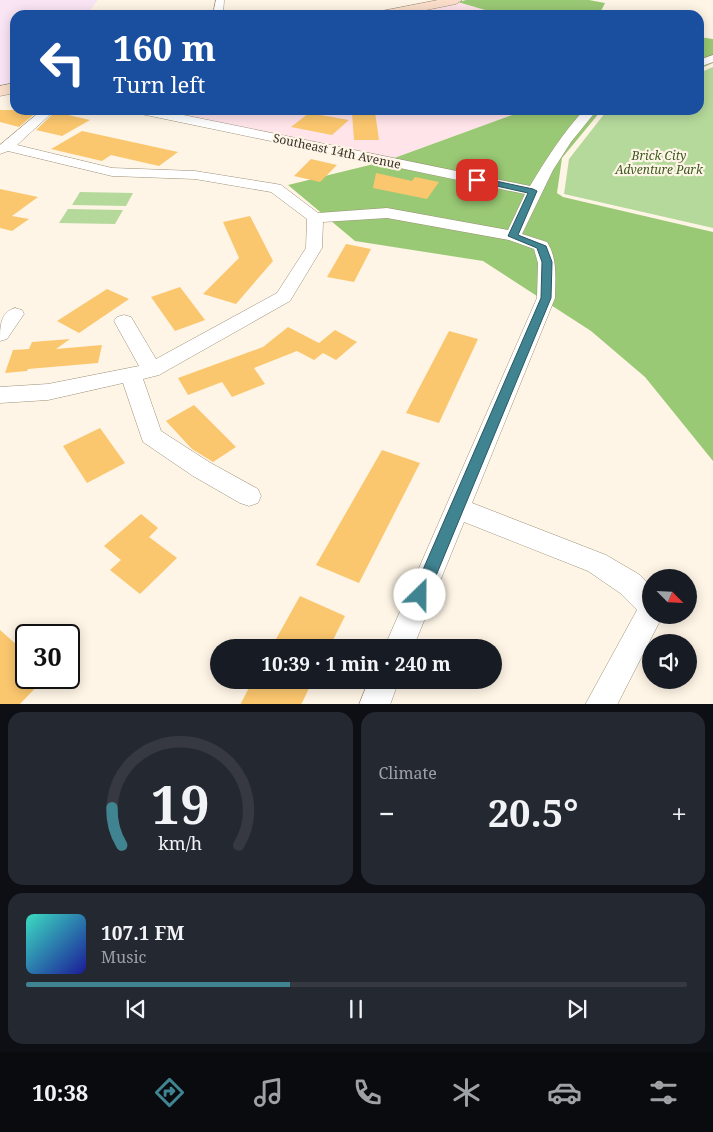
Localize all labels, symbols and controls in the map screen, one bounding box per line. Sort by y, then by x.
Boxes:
text: 160 m [113,24,216,71]
icon: left [30,30,95,95]
text: Turn left [113,69,205,99]
street label: Southeast 14th Avenue [272,129,402,173]
park label: Brick City Adventure Park [614,147,704,178]
pin [456,159,498,201]
icon: arrive [463,166,491,194]
position arrow [393,568,445,620]
north arrow [642,569,698,624]
map controls [642,569,697,689]
speed limit sign: 30 [15,624,80,689]
button: sound [642,634,697,689]
text: 10:39 · 1 min · 240 m [261,651,451,677]
text: Climate [379,762,437,784]
text: 19 [151,768,210,839]
text: 20.5° [488,786,578,838]
text: − [379,794,395,832]
text: + [671,794,687,832]
text: km/h [158,831,202,855]
text: 107.1 FM [101,920,184,946]
text: Music [101,946,146,968]
icon: previous [122,995,150,1023]
icon: pause [342,995,370,1023]
icon: next [563,995,591,1023]
icon: directions [152,1075,187,1110]
icon: music [251,1075,286,1110]
icon: phone [350,1075,385,1110]
icon: climate [449,1075,484,1110]
icon: car [547,1075,582,1110]
icon: filters [646,1075,681,1110]
text: 10:38 [32,1077,88,1107]

